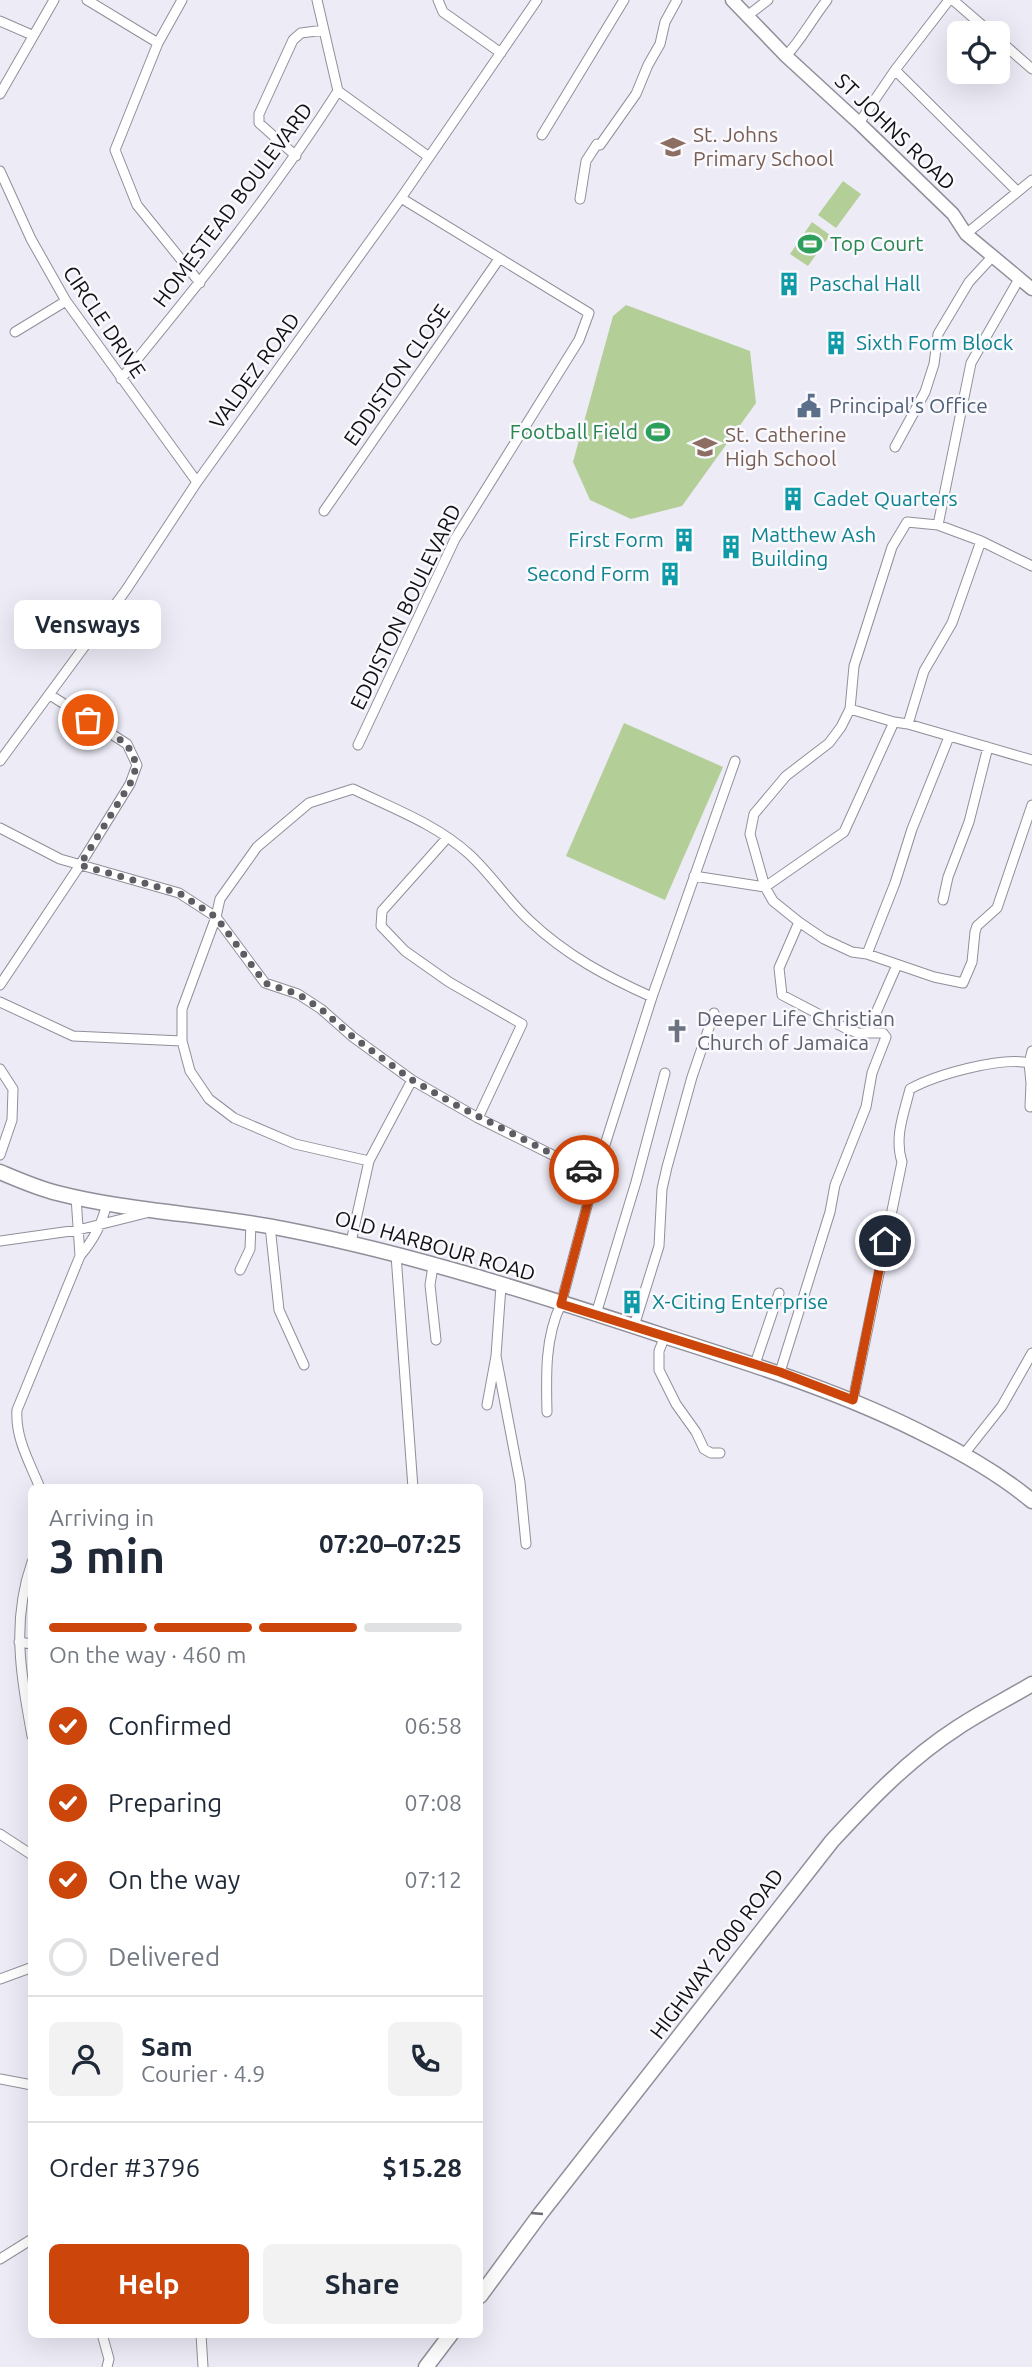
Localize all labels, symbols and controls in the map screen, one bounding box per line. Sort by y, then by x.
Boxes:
map controls [947,21,1010,84]
button: locate [947,21,1010,84]
street label: ST JOHNS ROAD [831,68,961,194]
street label: HOMESTEAD BOULEVARD [148,98,317,311]
place label: St. Johns Primary School [693,122,834,170]
school or university icon: St. Johns Primary School [659,133,687,161]
sports icon: Top Court [796,230,824,258]
place label: Top Court [830,231,923,255]
street label: CIRCLE DRIVE [59,261,151,382]
building icon: Paschal Hall [775,270,803,298]
place label: Paschal Hall [809,271,921,295]
street label: EDDISTON CLOSE [338,299,454,450]
street label: VALDEZ ROAD [204,308,304,433]
building icon: Sixth Form Block [822,329,850,357]
place label: Sixth Form Block [856,330,1014,354]
public building icon: Principal's Office [795,392,823,420]
place label: Principal's Office [829,393,988,417]
sports icon: Football Field [644,418,672,446]
place label: Football Field [510,419,638,443]
place label: St. Catherine High School [725,422,847,470]
school or university icon: St. Catherine High School [691,433,719,461]
building icon: Cadet Quarters [779,485,807,513]
place label: Cadet Quarters [813,486,958,510]
street label: EDDISTON BOULEVARD [345,500,465,713]
place label: Matthew Ash Building [751,522,876,570]
building icon: First Form [670,526,698,554]
place label: First Form [568,527,664,551]
building icon: Matthew Ash Building [717,533,745,561]
building icon: Second Form [656,560,684,588]
place label: Second Form [527,561,650,585]
callout: Vensways [14,601,162,650]
text: Vensways [35,612,140,637]
pin [58,690,118,750]
icon: bag [69,701,107,739]
place label: Deeper Life Christian Church of Jamaica [697,1006,895,1054]
church icon: Deeper Life Christian Church of Jamaica [663,1017,691,1045]
courier [549,1135,619,1205]
icon: car [565,1151,603,1189]
street label: OLD HARBOUR ROAD [332,1205,538,1285]
pin [855,1211,915,1271]
icon: home [866,1222,904,1260]
building icon: X-Citing Enterprise [618,1288,646,1316]
place label: X-Citing Enterprise [652,1289,828,1313]
text: Arriving in [49,1505,154,1530]
text: 07:20–07:25 [319,1529,462,1558]
text: 3 min [49,1530,165,1582]
text: On the way · 460 m [49,1642,246,1667]
icon: check [49,1707,87,1745]
text: Confirmed [108,1711,232,1740]
text: 06:58 [404,1713,462,1738]
icon: check [49,1784,87,1822]
text: Preparing [108,1788,222,1817]
text: 07:08 [404,1790,462,1815]
icon: check [49,1861,87,1899]
street label: HIGHWAY 2000 ROAD [644,1864,788,2043]
text: On the way [108,1865,240,1894]
text: 07:12 [404,1867,462,1892]
text: Delivered [108,1942,220,1971]
button: person [49,2022,123,2096]
button: phone [388,2022,462,2096]
text: Sam [141,2032,193,2061]
text: Courier · 4.9 [141,2061,265,2086]
text: Order #3796 [49,2153,200,2182]
text: $15.28 [382,2153,462,2182]
button: Help [49,2244,249,2324]
button: Share [263,2244,462,2324]

